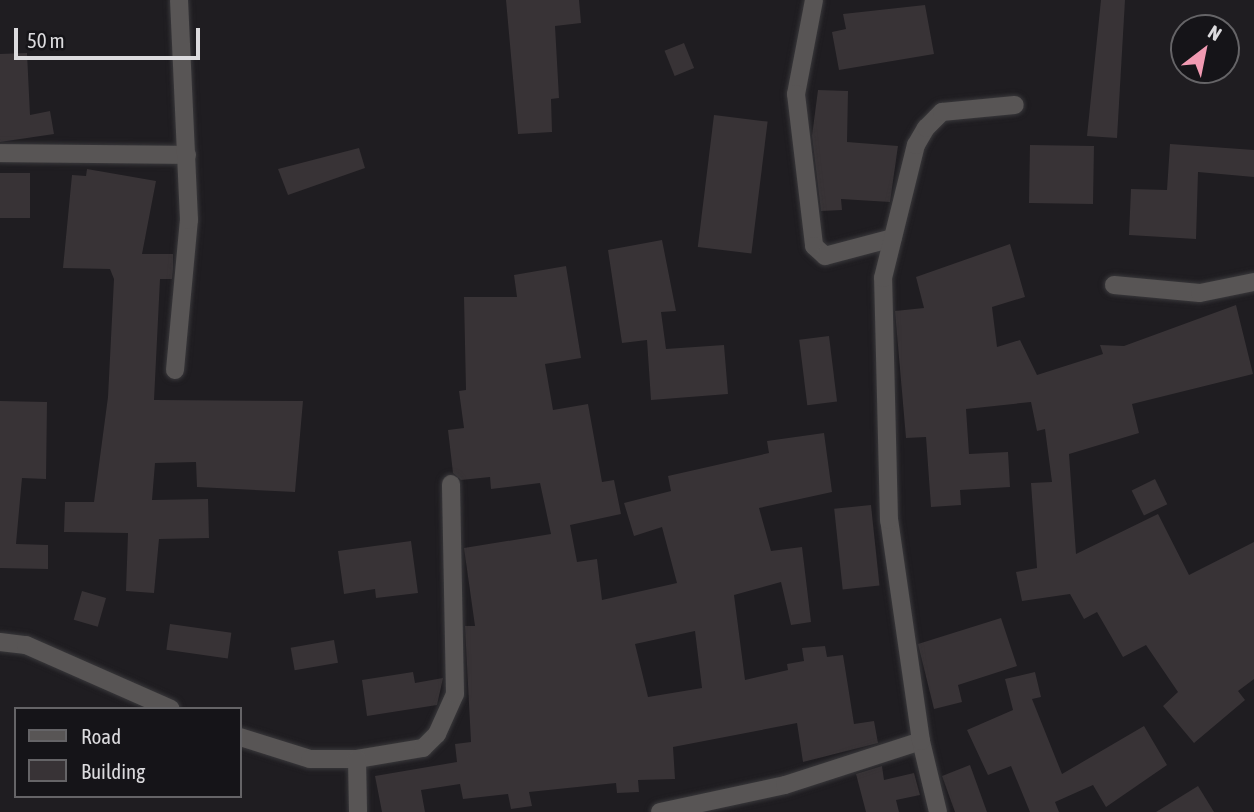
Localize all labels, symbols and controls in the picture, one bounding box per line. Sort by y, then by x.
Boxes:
scale bar [18,14,203,58]
north arrow [1170,14,1240,84]
text: N [1204,21,1226,45]
text: 50 m [27,28,65,52]
legend [14,707,242,798]
text: Road [81,724,121,748]
text: Building [81,759,145,783]

